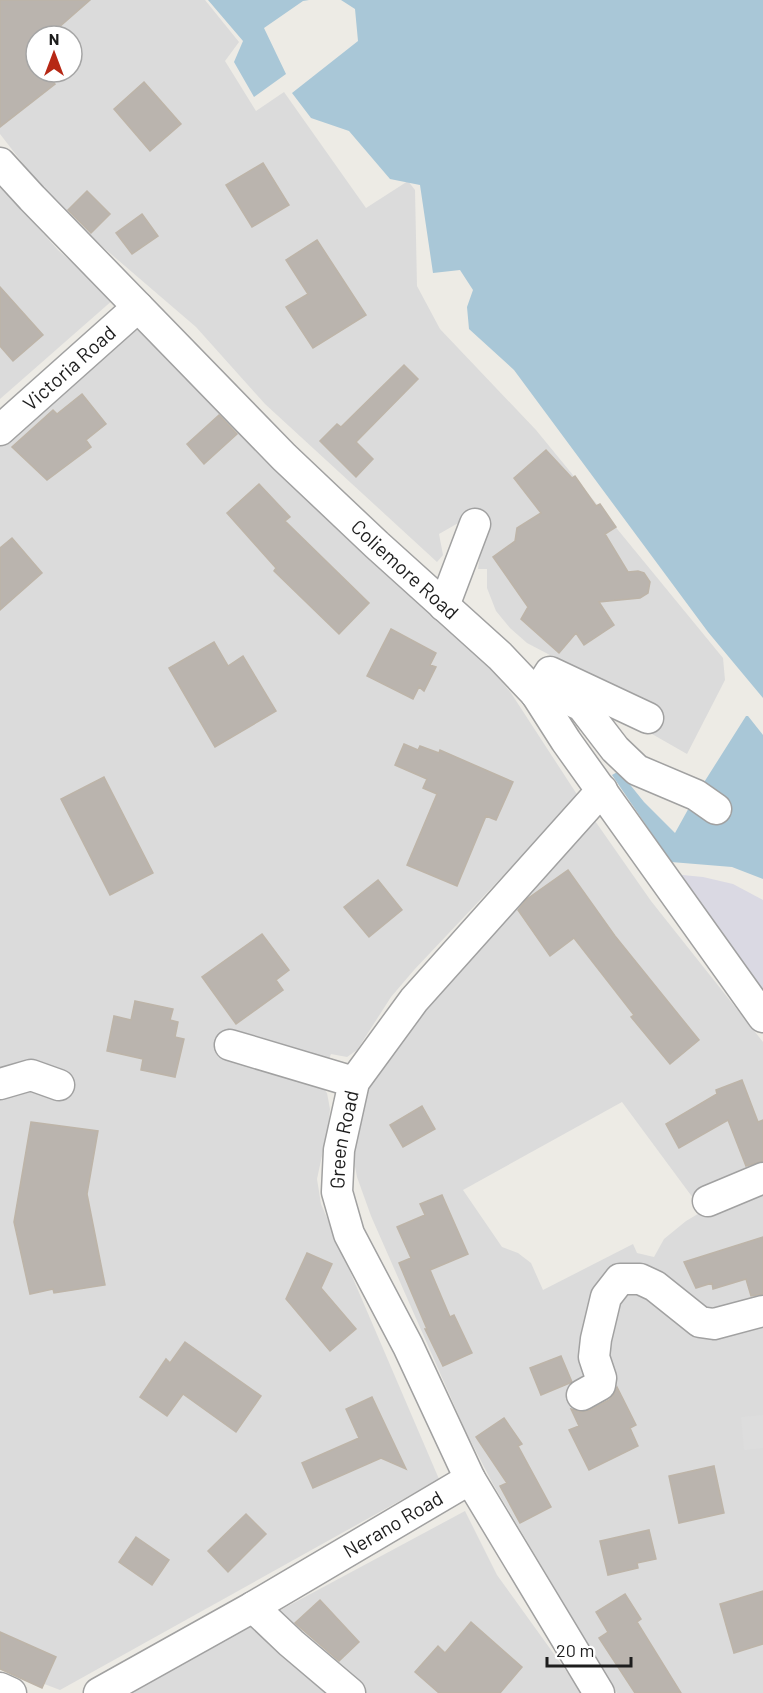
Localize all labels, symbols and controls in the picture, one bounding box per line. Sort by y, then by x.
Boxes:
north arrow [24,24,84,84]
text: N [49,29,59,48]
street label: Victoria Road [17,320,120,415]
street label: Coliemore Road [347,514,464,624]
street label: Green Road [324,1088,363,1189]
street label: Nerano Road [338,1485,447,1562]
scale bar [547,1630,631,1668]
text: 20 m [556,1639,594,1661]

